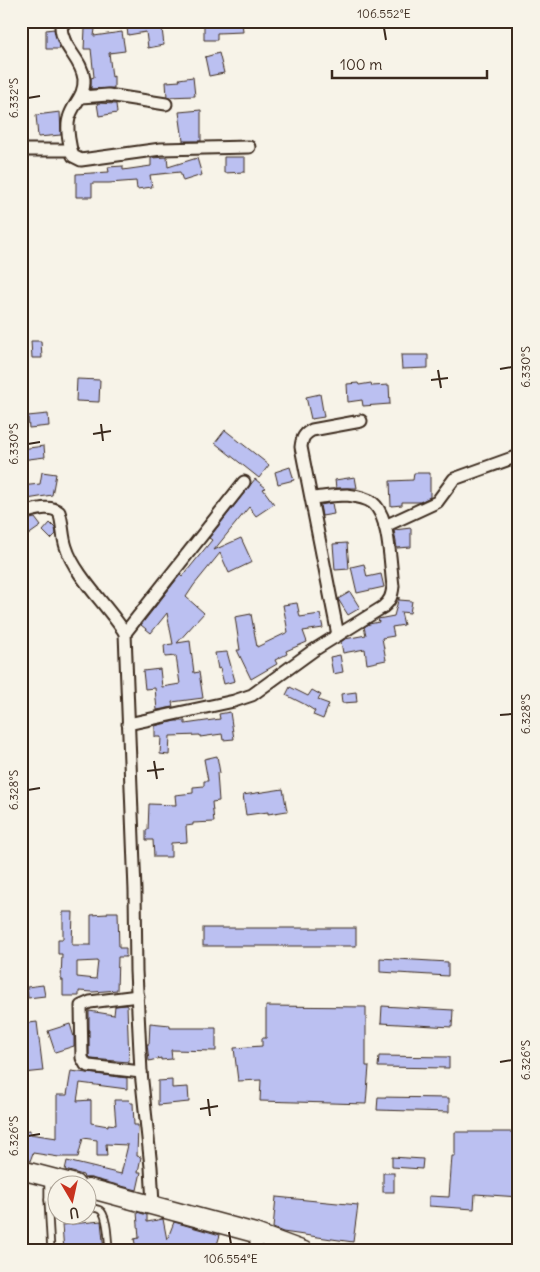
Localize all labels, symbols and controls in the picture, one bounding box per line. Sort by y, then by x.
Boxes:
text: 106.552°E [357,6,411,21]
scale bar [332,48,488,80]
text: 100 m [340,55,382,74]
text: 6.332°S [6,78,21,118]
text: 6.330°S [518,346,533,388]
text: 6.330°S [6,423,21,465]
text: 6.328°S [518,693,533,734]
text: 6.328°S [6,769,21,810]
text: 6.326°S [518,1039,533,1080]
text: 6.326°S [6,1115,21,1156]
north arrow [48,1174,98,1224]
text: U [68,1203,80,1222]
text: 106.554°E [204,1251,258,1266]

